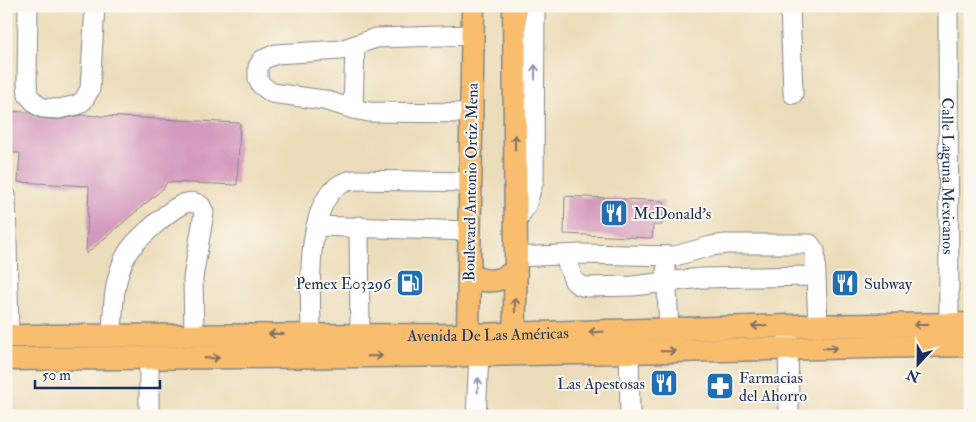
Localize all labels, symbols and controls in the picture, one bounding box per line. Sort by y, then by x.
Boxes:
one-way arrow [530,64,540,80]
street label: Boulevard Antonio Ortiz Mena [459,82,483,281]
street label: Calle Laguna Mexicanos [937,98,958,254]
one-way arrow [510,134,520,150]
restaurant icon: McDonald's [599,198,629,228]
place label: McDonald's [633,204,711,224]
fuel station icon: Pemex E03296 [395,268,425,298]
restaurant icon: Subway [830,268,860,298]
place label: Pemex E03296 [296,274,392,294]
place label: Subway [864,274,913,294]
one-way arrow [510,297,520,313]
one-way arrow [913,320,930,330]
one-way arrow [751,322,767,331]
street label: Avenida De Las Américas [406,323,569,346]
one-way arrow [588,327,604,336]
one-way arrow [268,329,284,339]
north arrow [894,340,944,390]
one-way arrow [822,343,838,353]
one-way arrow [660,346,676,356]
one-way arrow [366,351,383,361]
one-way arrow [204,353,220,363]
scale bar [35,357,160,389]
text: N [904,365,923,386]
text: 50 m [42,366,71,385]
restaurant icon: Las Apestosas [649,368,679,398]
place label: Farmacias del Ahorro [739,368,807,406]
pharmacy icon: Farmacias del Ahorro [705,371,735,401]
place label: Las Apestosas [557,374,645,395]
one-way arrow [473,378,482,394]

